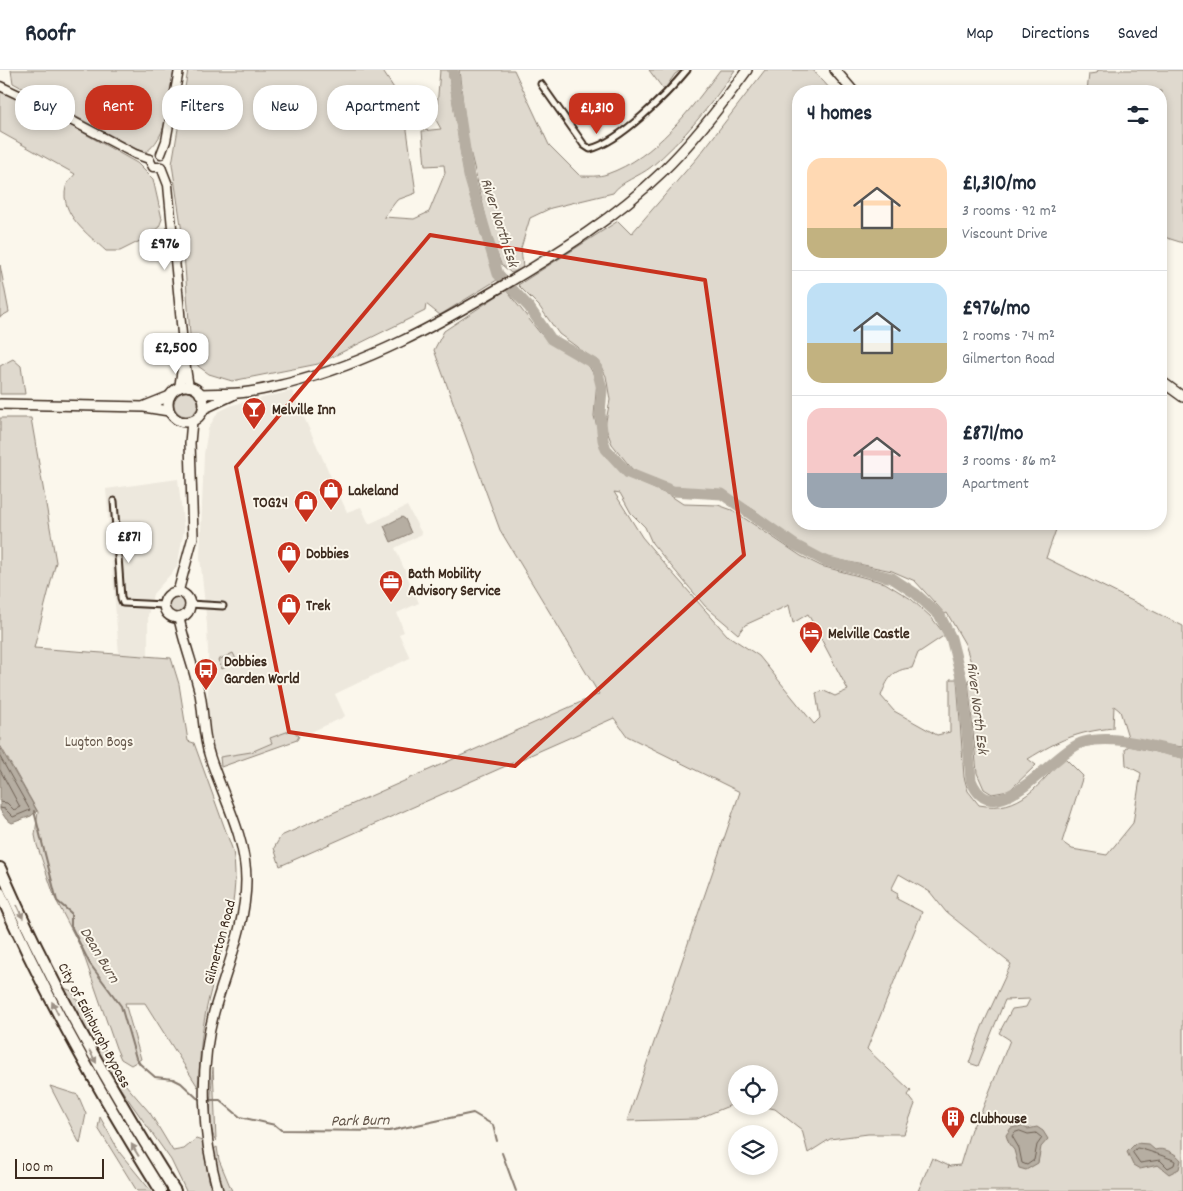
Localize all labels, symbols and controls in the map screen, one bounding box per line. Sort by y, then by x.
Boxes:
text: Roofr [25,18,75,52]
text: Map [966,22,993,47]
text: Directions [1021,22,1090,47]
text: Saved [1118,22,1158,47]
chip: Buy [15,85,75,130]
chip: Rent [85,85,152,130]
chip: Filters [162,85,243,130]
chip: New [253,85,317,130]
chip: Apartment [327,85,438,130]
pin: £1,310 [556,92,638,135]
text: £1,310 [580,97,614,120]
text: 4 homes [807,100,872,130]
icon: filters [1124,101,1152,129]
text: £1,310/mo [962,170,1036,200]
water label: River North Esk [473,175,524,272]
icon: home [847,178,907,238]
text: 3 rooms · 92 m² [962,200,1056,223]
text: Viscount Drive [962,223,1048,246]
pin: £976 [135,228,195,271]
text: £976 [150,233,180,256]
text: £976/mo [962,295,1030,325]
icon: home [847,303,907,363]
text: 2 rooms · 74 m² [962,325,1055,348]
pin: £2,500 [135,332,217,375]
text: £2,500 [155,337,197,360]
text: Gilmerton Road [962,348,1055,371]
bar icon: Melville Inn [241,396,267,430]
place label: Melville Inn [272,400,336,422]
text: £871/mo [962,420,1023,450]
icon: home [847,428,907,488]
text: 3 rooms · 86 m² [962,450,1056,473]
text: Apartment [962,473,1029,496]
shop icon: Lakeland [318,477,344,511]
place label: Lakeland [348,481,399,503]
shop icon: TOG24 [293,489,319,523]
place label: TOG24 [253,493,288,515]
pin: £871 [99,522,159,564]
text: £871 [117,526,141,549]
shop icon: Dobbies [276,540,302,574]
place label: Dobbies [306,544,349,566]
place label: Bath Mobility Advisory Service [408,564,501,603]
office icon: Bath Mobility Advisory Service [378,569,404,603]
shop icon: Trek [276,592,302,626]
place label: Trek [306,596,330,618]
hotel icon: Melville Castle [798,620,824,654]
place label: Melville Castle [828,624,910,646]
place label: Dobbies Garden World [224,652,300,691]
bus stop icon: Dobbies Garden World [193,657,219,691]
water label: River North Esk [959,661,994,757]
park label: Lugton Bogs [65,732,133,754]
street label: Gilmerton Road [199,898,243,987]
one-way arrow [16,905,24,919]
water label: Dean Burn [73,923,125,988]
street label: City of Edinburgh Bypass [51,959,136,1093]
one-way arrow [51,1001,59,1016]
one-way arrow [89,1050,98,1064]
map controls [728,1065,778,1175]
button: locate [728,1065,778,1115]
building icon: Clubhouse [940,1105,966,1139]
water label: Park Burn [330,1109,390,1134]
place label: Clubhouse [970,1109,1027,1131]
button: layers [728,1125,778,1175]
one-way arrow [131,1143,140,1156]
scale bar [15,1156,104,1179]
text: 100 m [22,1158,53,1178]

